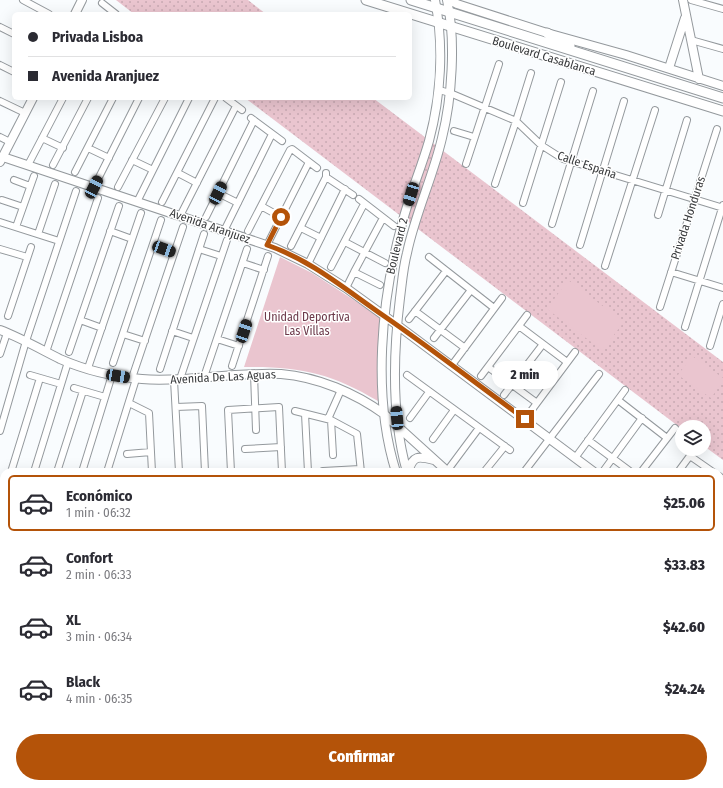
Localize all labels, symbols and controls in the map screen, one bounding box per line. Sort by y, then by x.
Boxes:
text: Privada Lisboa [52,28,143,46]
street label: Boulevard Casablanca [491,34,598,78]
text: Avenida Aranjuez [52,67,159,85]
street label: Calle España [555,148,619,182]
car [83,174,105,200]
street label: Privada Honduras [668,175,708,261]
car [207,180,229,206]
car [402,181,420,207]
street label: Avenida Aranjuez [168,206,252,246]
route start [272,208,290,226]
street label: Boulevard 2 [383,216,411,276]
car [151,239,177,259]
park label: Unidad Deportiva Las Villas [264,310,350,338]
car [235,318,253,344]
callout: 2 min [492,361,558,389]
street label: Avenida De Las Aguas [170,367,276,387]
text: 2 min [511,367,539,382]
car [105,368,131,384]
car [390,406,404,430]
route end [516,410,534,428]
map controls [675,420,711,456]
button: layers [675,420,711,456]
icon: car [18,485,54,521]
text: Económico [66,487,133,505]
text: $25.06 [663,494,705,512]
text: 1 min · 06:32 [66,505,131,520]
icon: car [18,547,54,583]
text: Confort [66,549,113,567]
text: $33.83 [664,556,705,574]
text: 2 min · 06:33 [66,567,132,582]
icon: car [18,609,54,645]
text: XL [66,611,81,629]
text: $42.60 [663,618,705,636]
text: 3 min · 06:34 [66,629,132,644]
icon: car [18,671,54,707]
text: Black [66,673,100,691]
text: $24.24 [665,680,705,698]
text: 4 min · 06:35 [66,691,132,706]
button: Confirmar [16,734,707,780]

